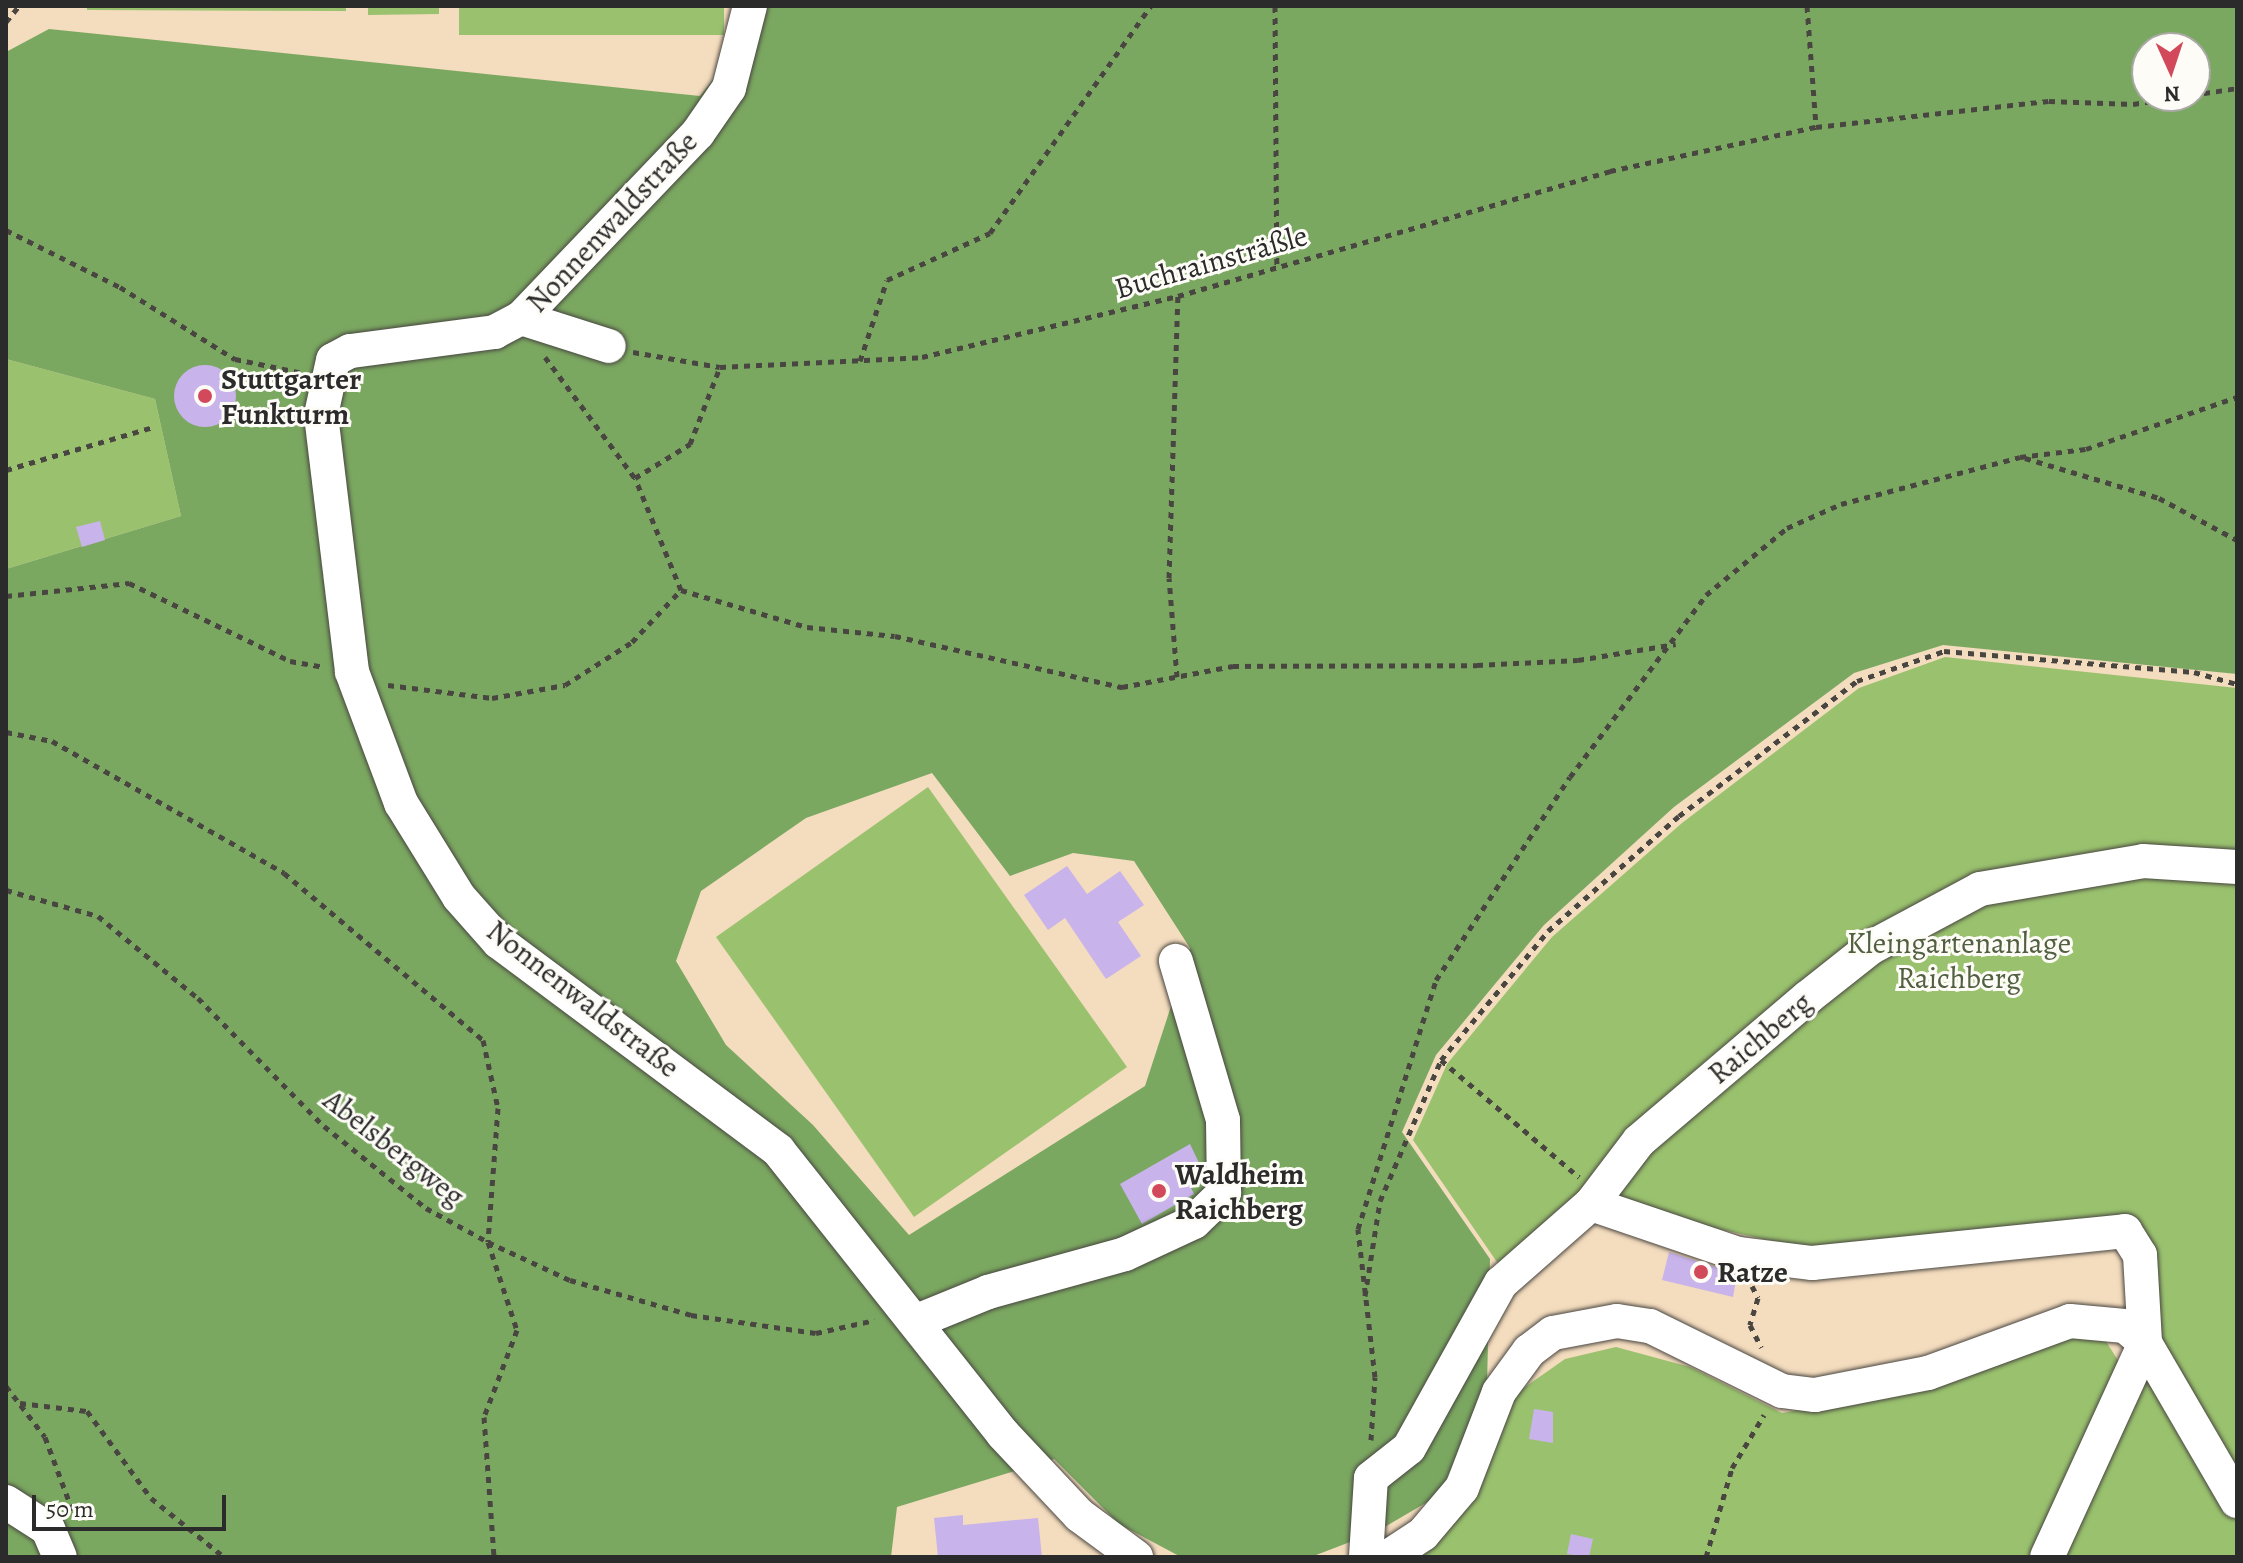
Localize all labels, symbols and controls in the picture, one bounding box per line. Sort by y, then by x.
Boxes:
north arrow [2131,32,2211,112]
text: N [2163,79,2181,109]
street label: Nonnenwaldstraße [519,124,705,320]
street label: Buchrainsträßle [1111,217,1311,307]
place label: Stuttgarter Funkturm [221,361,361,432]
marker: Stuttgarter Funkturm [196,387,214,405]
street label: Nonnenwaldstraße [480,913,686,1085]
park label: Kleingartenanlage Raichberg [1847,925,2071,996]
street label: Raichberg [1701,984,1819,1092]
street label: Abelsbergweg [316,1082,472,1214]
place label: Waldheim Raichberg [1175,1156,1304,1226]
marker: Waldheim Raichberg [1150,1182,1168,1200]
place label: Ratze [1717,1254,1788,1290]
marker: Ratze [1692,1263,1710,1281]
scale bar [36,1479,230,1529]
text: 50 m [46,1493,94,1525]

